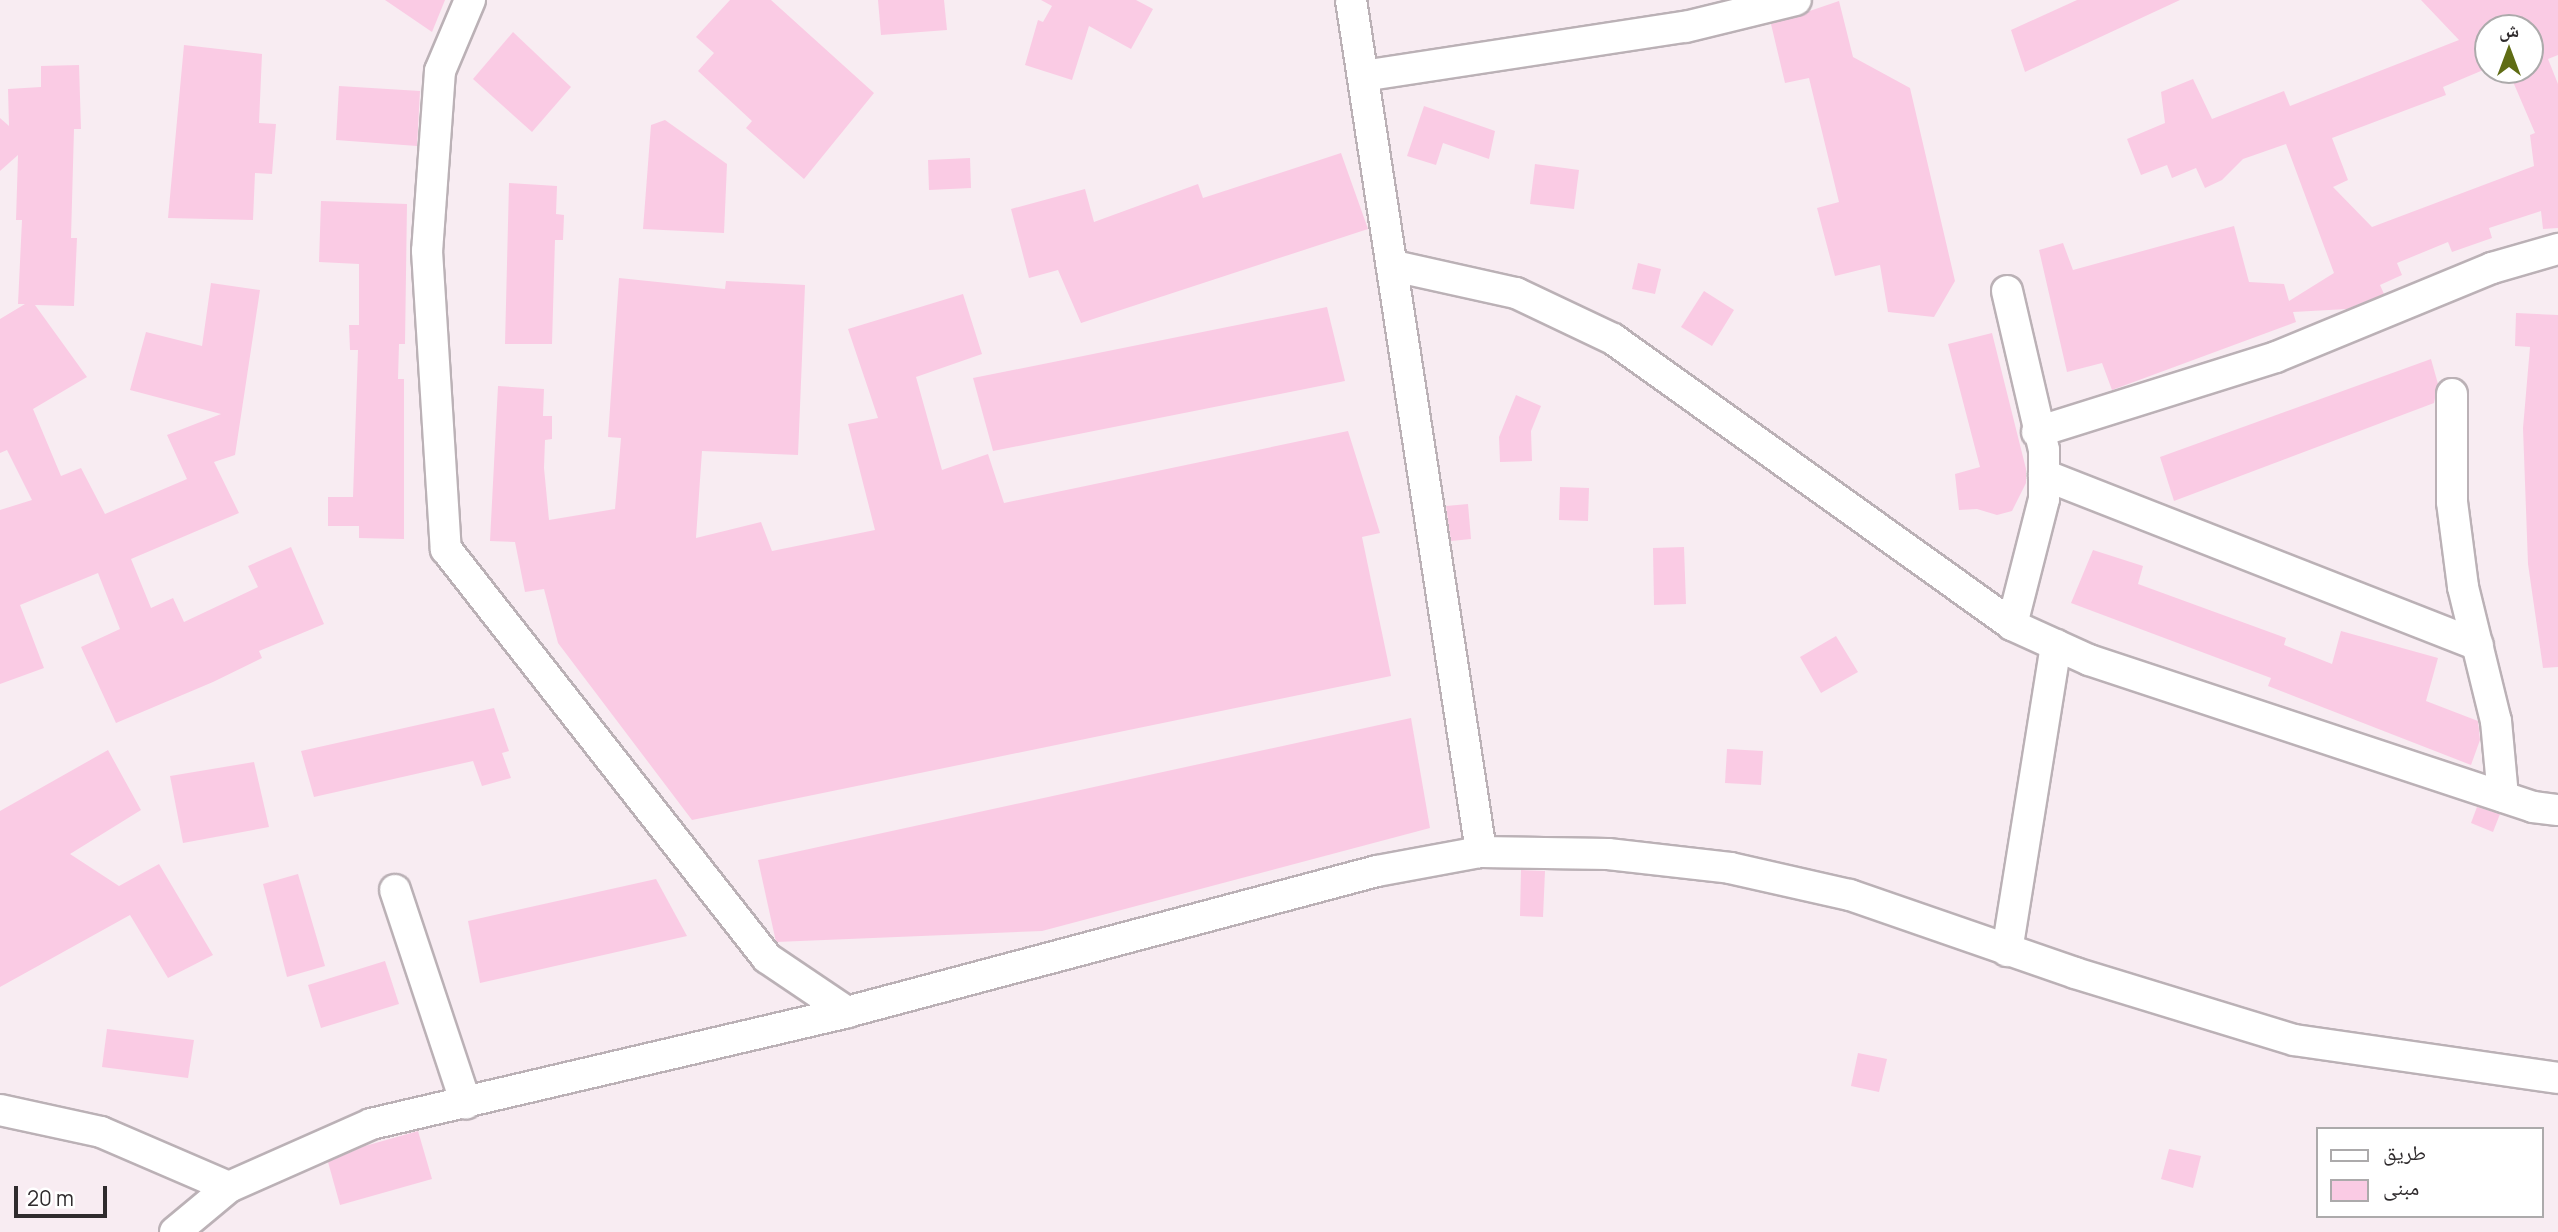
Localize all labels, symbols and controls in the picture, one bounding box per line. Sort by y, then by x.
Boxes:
north arrow [2474,14,2544,84]
text: ش [2499,17,2519,43]
legend [2316,1127,2544,1218]
text: طريق [2383,1138,2426,1166]
scale bar [18,1172,110,1216]
text: مبنى [2383,1173,2419,1201]
text: 20 m [27,1184,74,1212]

